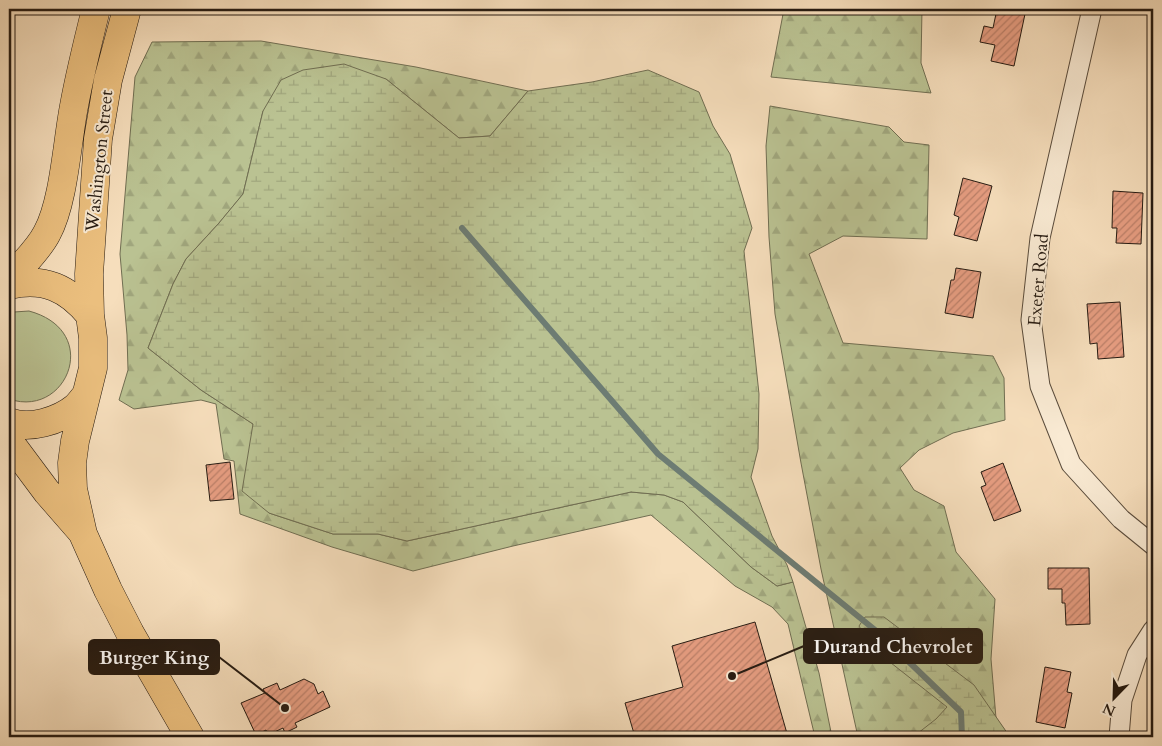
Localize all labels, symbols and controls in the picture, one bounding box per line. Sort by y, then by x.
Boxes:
street label: Washington Street [80,88,119,234]
street label: Exeter Road [1022,232,1055,327]
callout: Durand Chevrolet [804,629,982,663]
text: Durand Chevrolet [814,634,973,660]
callout: Burger King [89,640,219,674]
text: Burger King [99,645,210,671]
north arrow [1090,674,1140,724]
text: N [1100,698,1118,721]

